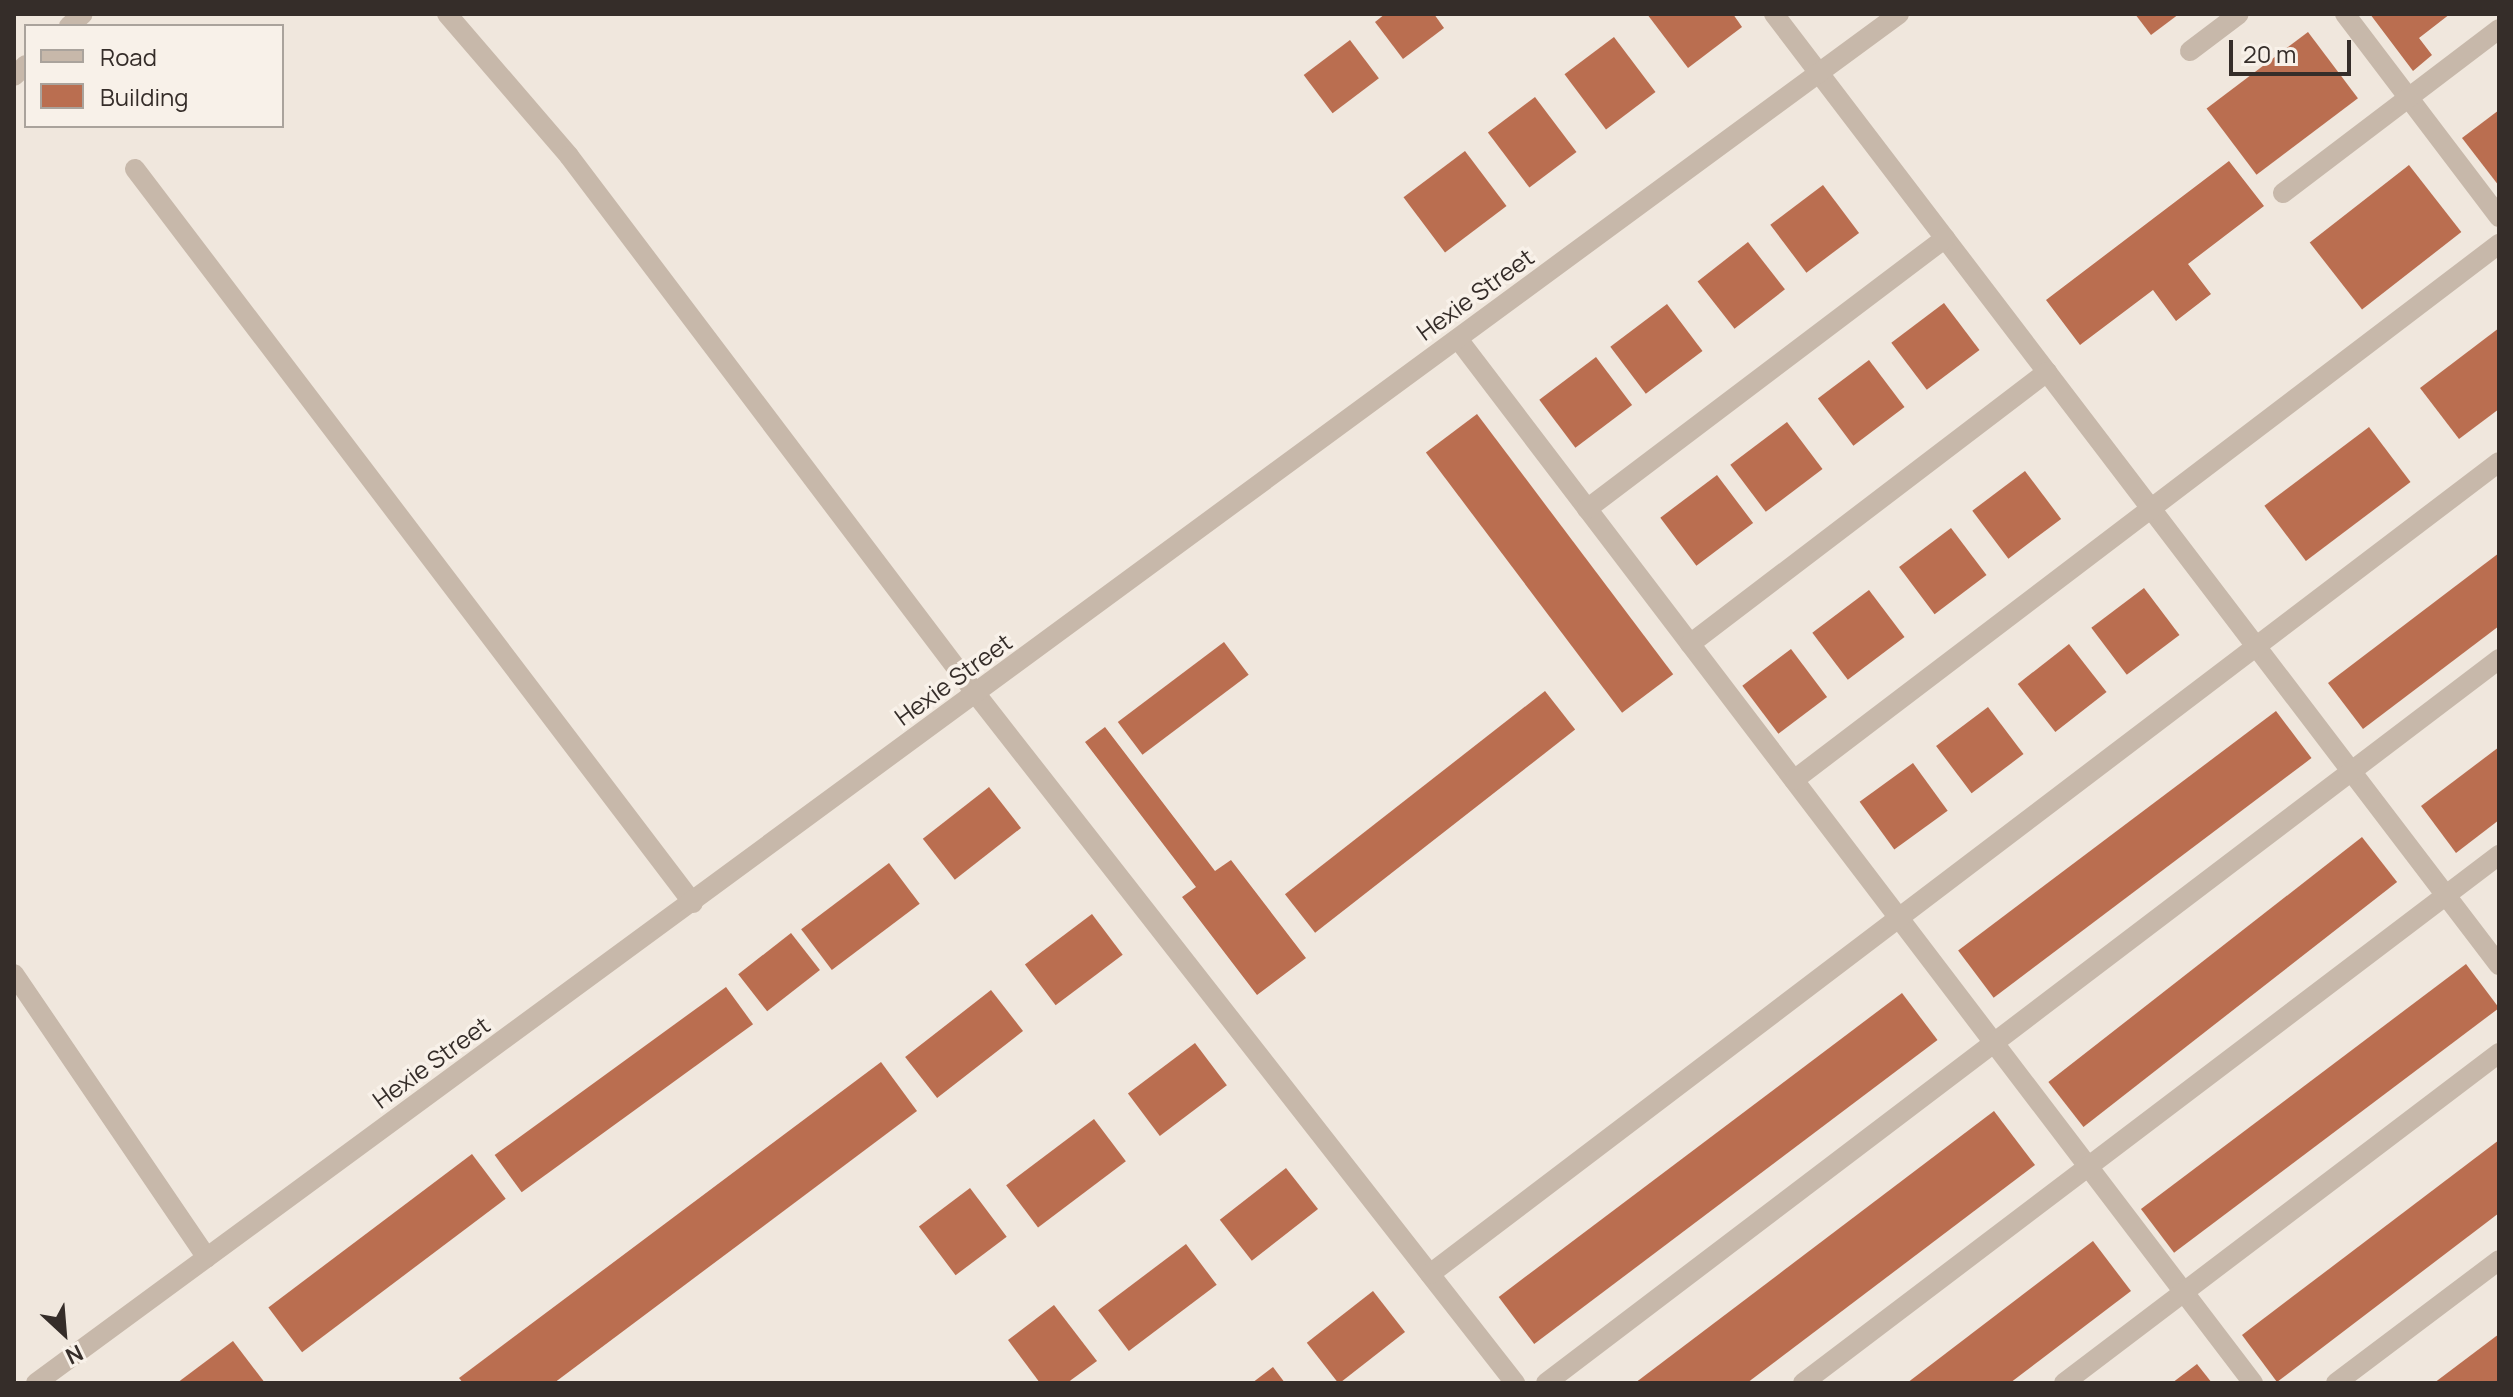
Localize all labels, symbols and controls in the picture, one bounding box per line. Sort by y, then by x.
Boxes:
legend [24,24,284,128]
scale bar [2233,24,2355,74]
text: 20 m [2243,37,2296,70]
text: Road [100,40,157,73]
text: Building [100,80,188,113]
street label: Hexie Street [1411,242,1539,346]
street label: Hexie Street [889,627,1017,731]
street label: Hexie Street [367,1010,495,1114]
north arrow [24,1293,104,1373]
text: N [61,1338,88,1372]

